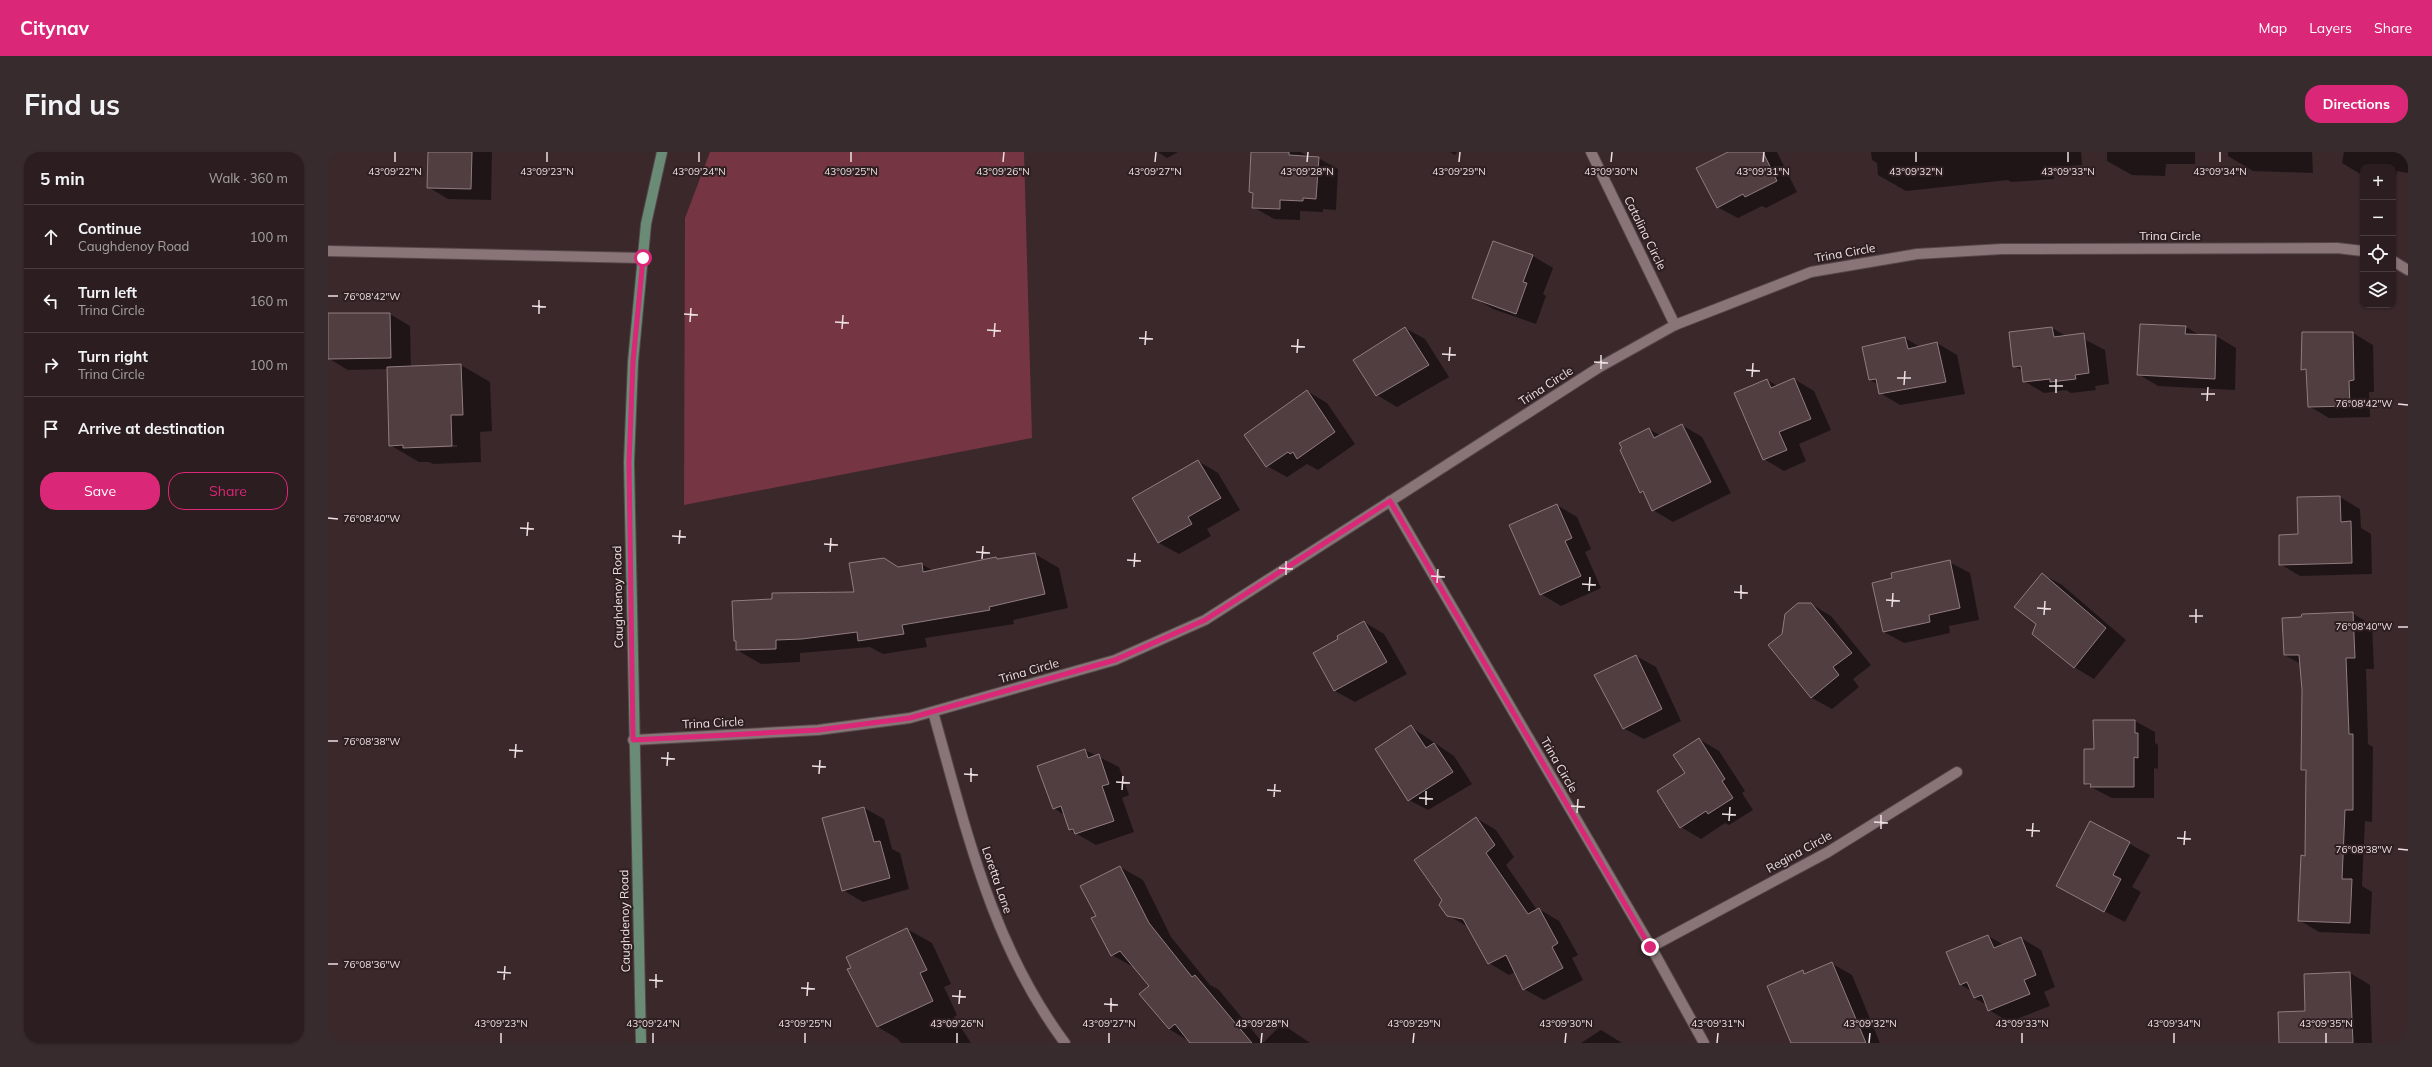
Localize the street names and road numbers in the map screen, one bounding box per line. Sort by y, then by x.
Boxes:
street label: Catalina Circle [1621,193,1670,272]
street label: Trina Circle [2139,228,2201,243]
street label: Trina Circle [1813,240,1877,265]
street label: Trina Circle [1516,363,1576,409]
street label: Caughdenoy Road [609,545,626,649]
street label: Trina Circle [997,655,1061,686]
street label: Trina Circle [682,713,744,732]
street label: Trina Circle [1538,734,1581,795]
street label: Regina Circle [1763,827,1834,876]
street label: Loretta Lane [979,844,1016,915]
street label: Caughdenoy Road [616,869,633,973]

